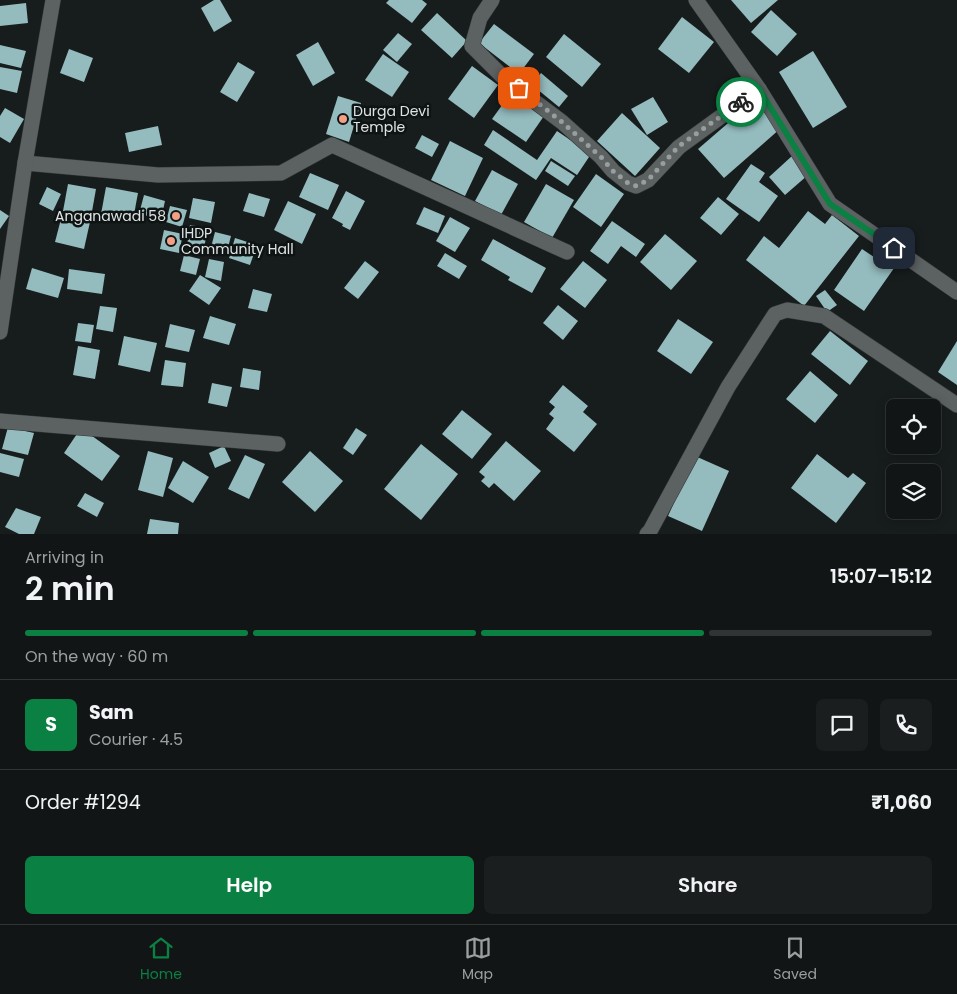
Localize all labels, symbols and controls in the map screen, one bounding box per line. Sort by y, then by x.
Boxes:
pin [498,67,540,109]
icon: bag [505,74,533,102]
courier [716,77,766,127]
icon: bike [727,88,755,116]
place label: Durga Devi Temple [353,101,430,137]
marker: Durga Devi Temple [337,113,349,125]
place label: Anganawadi 58 [55,206,166,226]
marker: Anganawadi 58 [170,210,182,222]
place label: IHDP Community Hall [181,223,294,259]
pin [873,227,915,269]
icon: home [880,234,908,262]
marker: IHDP Community Hall [165,235,177,247]
map controls [886,399,941,519]
button: locate [886,399,941,454]
button: layers [886,464,941,519]
text: Arriving in [25,546,104,569]
text: 15:07–15:12 [830,563,932,590]
text: 2 min [25,566,115,611]
text: On the way · 60 m [25,645,168,668]
text: Sam [89,699,134,726]
button: chat [816,699,868,751]
button: phone [880,699,932,751]
text: S [45,711,57,738]
text: Courier · 4.5 [89,728,183,751]
text: Order #1294 [25,789,141,816]
text: ₹1,060 [871,789,932,816]
button: Help [25,856,474,914]
button: Share [484,856,932,914]
tab: Home [140,934,182,985]
tab: Map [462,934,493,985]
tab: Saved [773,934,817,985]

